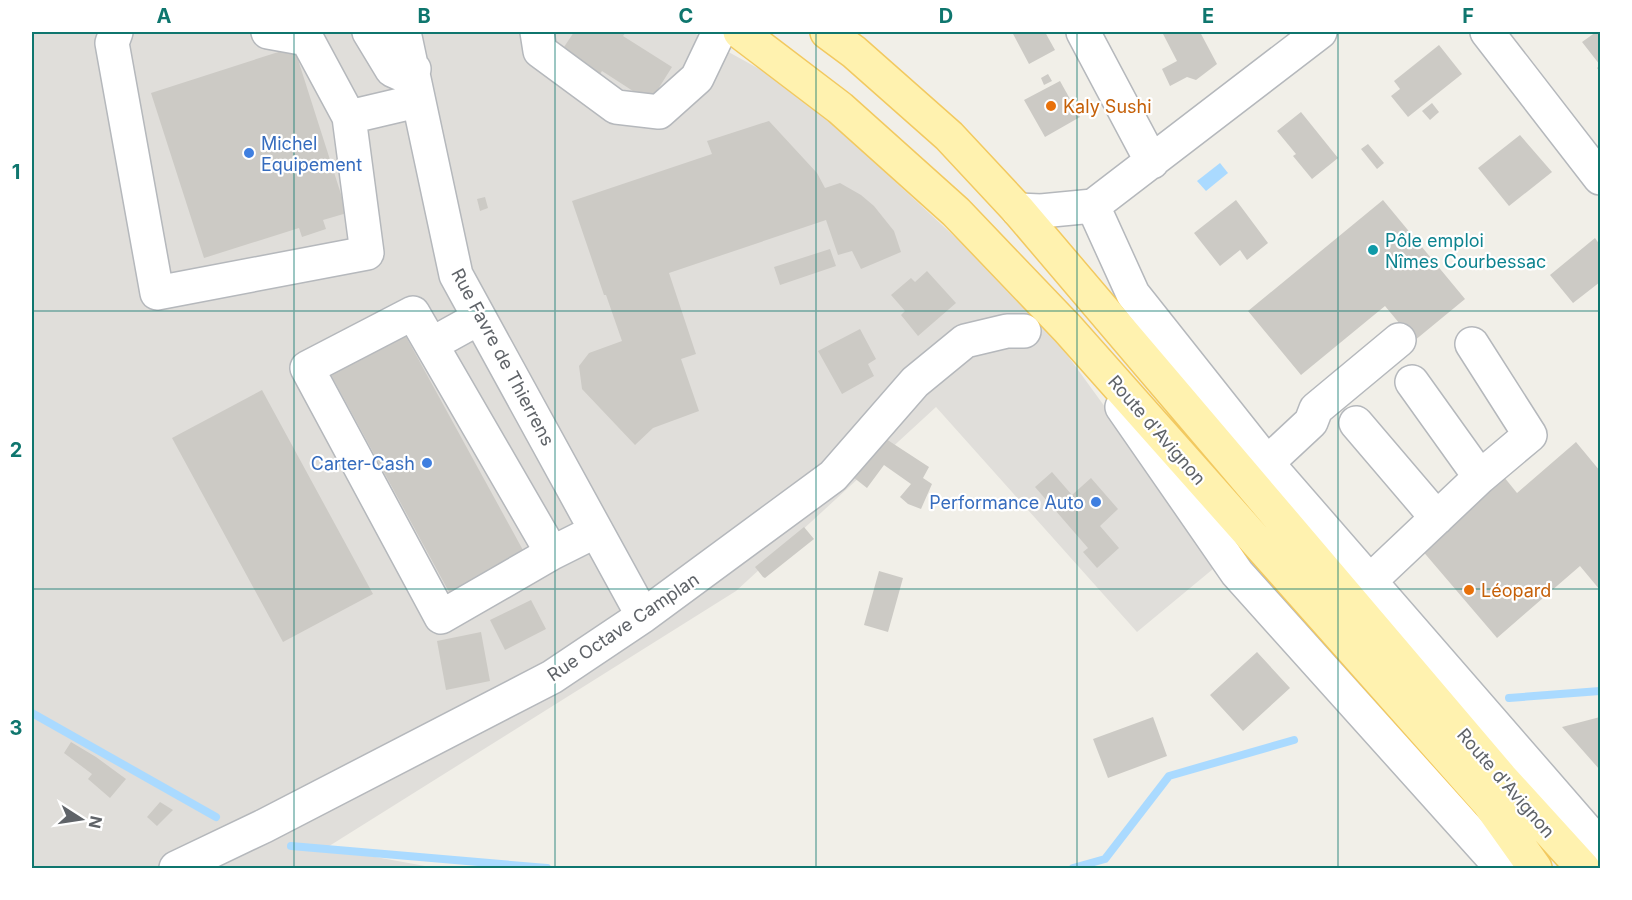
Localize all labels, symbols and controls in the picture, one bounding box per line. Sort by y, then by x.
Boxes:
text: A [157,4,172,28]
text: B [417,4,431,28]
text: C [679,4,693,28]
text: D [939,4,953,28]
text: E [1202,4,1214,28]
text: F [1462,4,1474,28]
place label: Kaly Sushi [1063,96,1152,117]
marker: Kaly Sushi [1044,99,1058,113]
place label: Michel Equipement [261,133,362,175]
marker: Michel Equipement [242,146,256,160]
text: 1 [12,160,20,184]
place label: Pôle emploi Nîmes Courbessac [1385,230,1546,272]
marker: Pôle emploi Nîmes Courbessac [1366,243,1380,257]
street label: Rue Favre de Thierrens [447,265,559,449]
street label: Route d'Avignon [1104,371,1210,489]
text: 2 [10,438,22,462]
place label: Carter-Cash [311,453,415,474]
marker: Carter-Cash [420,456,434,470]
place label: Performance Auto [929,492,1084,513]
marker: Performance Auto [1089,495,1103,509]
street label: Rue Octave Camplan [543,568,703,686]
place label: Léopard [1481,580,1551,601]
marker: Léopard [1462,583,1476,597]
text: 3 [10,716,22,740]
street label: Route d'Avignon [1453,724,1559,842]
north arrow [51,789,111,849]
text: N [85,814,107,830]

